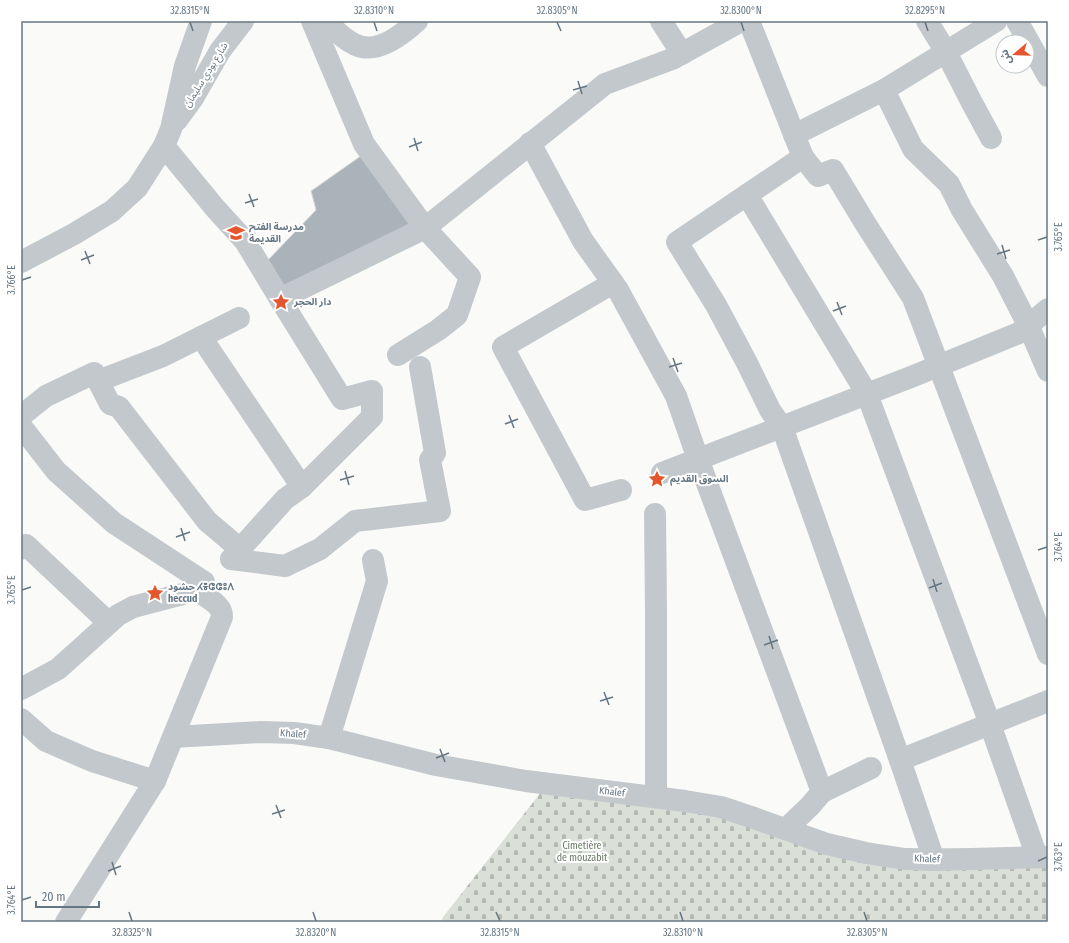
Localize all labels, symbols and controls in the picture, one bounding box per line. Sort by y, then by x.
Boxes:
text: 32.8315°N [170,5,210,17]
text: 32.8310°N [354,5,394,17]
text: 32.8305°N [537,5,577,17]
text: 32.8300°N [720,5,762,17]
text: 32.8295°N [905,5,945,17]
north arrow [995,34,1035,74]
street label: شارع بودي سليمان [181,40,232,110]
text: ش [997,48,1015,66]
place label: مدرسة الفتح القديمة [249,221,304,245]
text: 3.765°E [1053,222,1065,252]
school or university icon: مدرسة الفتح القديمة [226,223,246,243]
text: 3.766°E [6,265,18,295]
place icon: دار الحجر [271,292,291,312]
place label: دار الحجر [293,296,331,308]
place icon: السوق القديم [647,469,667,489]
place label: السوق القديم [670,473,729,486]
text: 3.764°E [1053,532,1065,562]
text: 3.765°E [6,575,18,605]
place label: حشود ⵃⴻⵛⵛⵓⴷ heccud [168,581,234,605]
place icon: حشود ⵃⴻⵛⵛⵓⴷ heccud [145,583,165,603]
street label: Khalef [280,727,307,741]
street label: Khalef [598,784,627,800]
park label: Cimetière de mouzabit [557,840,608,864]
text: 3.763°E [1053,842,1065,872]
street label: Khalef [914,853,941,865]
scale bar [36,883,99,909]
text: 3.764°E [6,885,18,915]
text: 20 m [42,890,66,904]
text: 32.8325°N [112,927,152,939]
text: 32.8320°N [296,927,336,939]
text: 32.8315°N [480,927,520,939]
text: 32.8310°N [663,927,703,939]
text: 32.8305°N [847,927,887,939]

